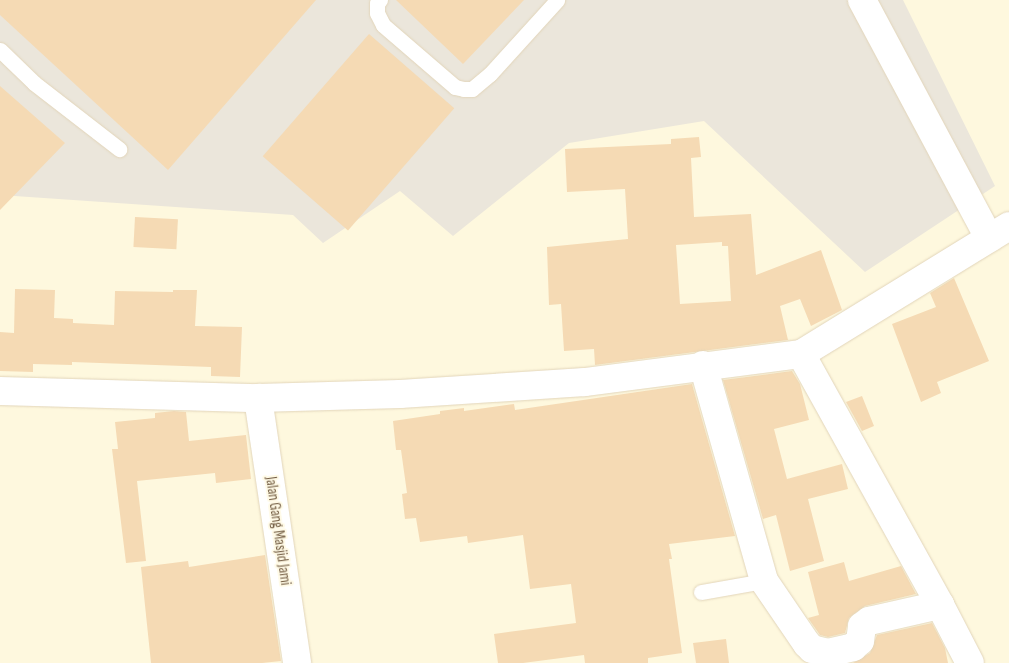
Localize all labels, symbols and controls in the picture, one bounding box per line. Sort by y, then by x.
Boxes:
street label: Jalan Gang Masjid Jami [261,475,295,587]

